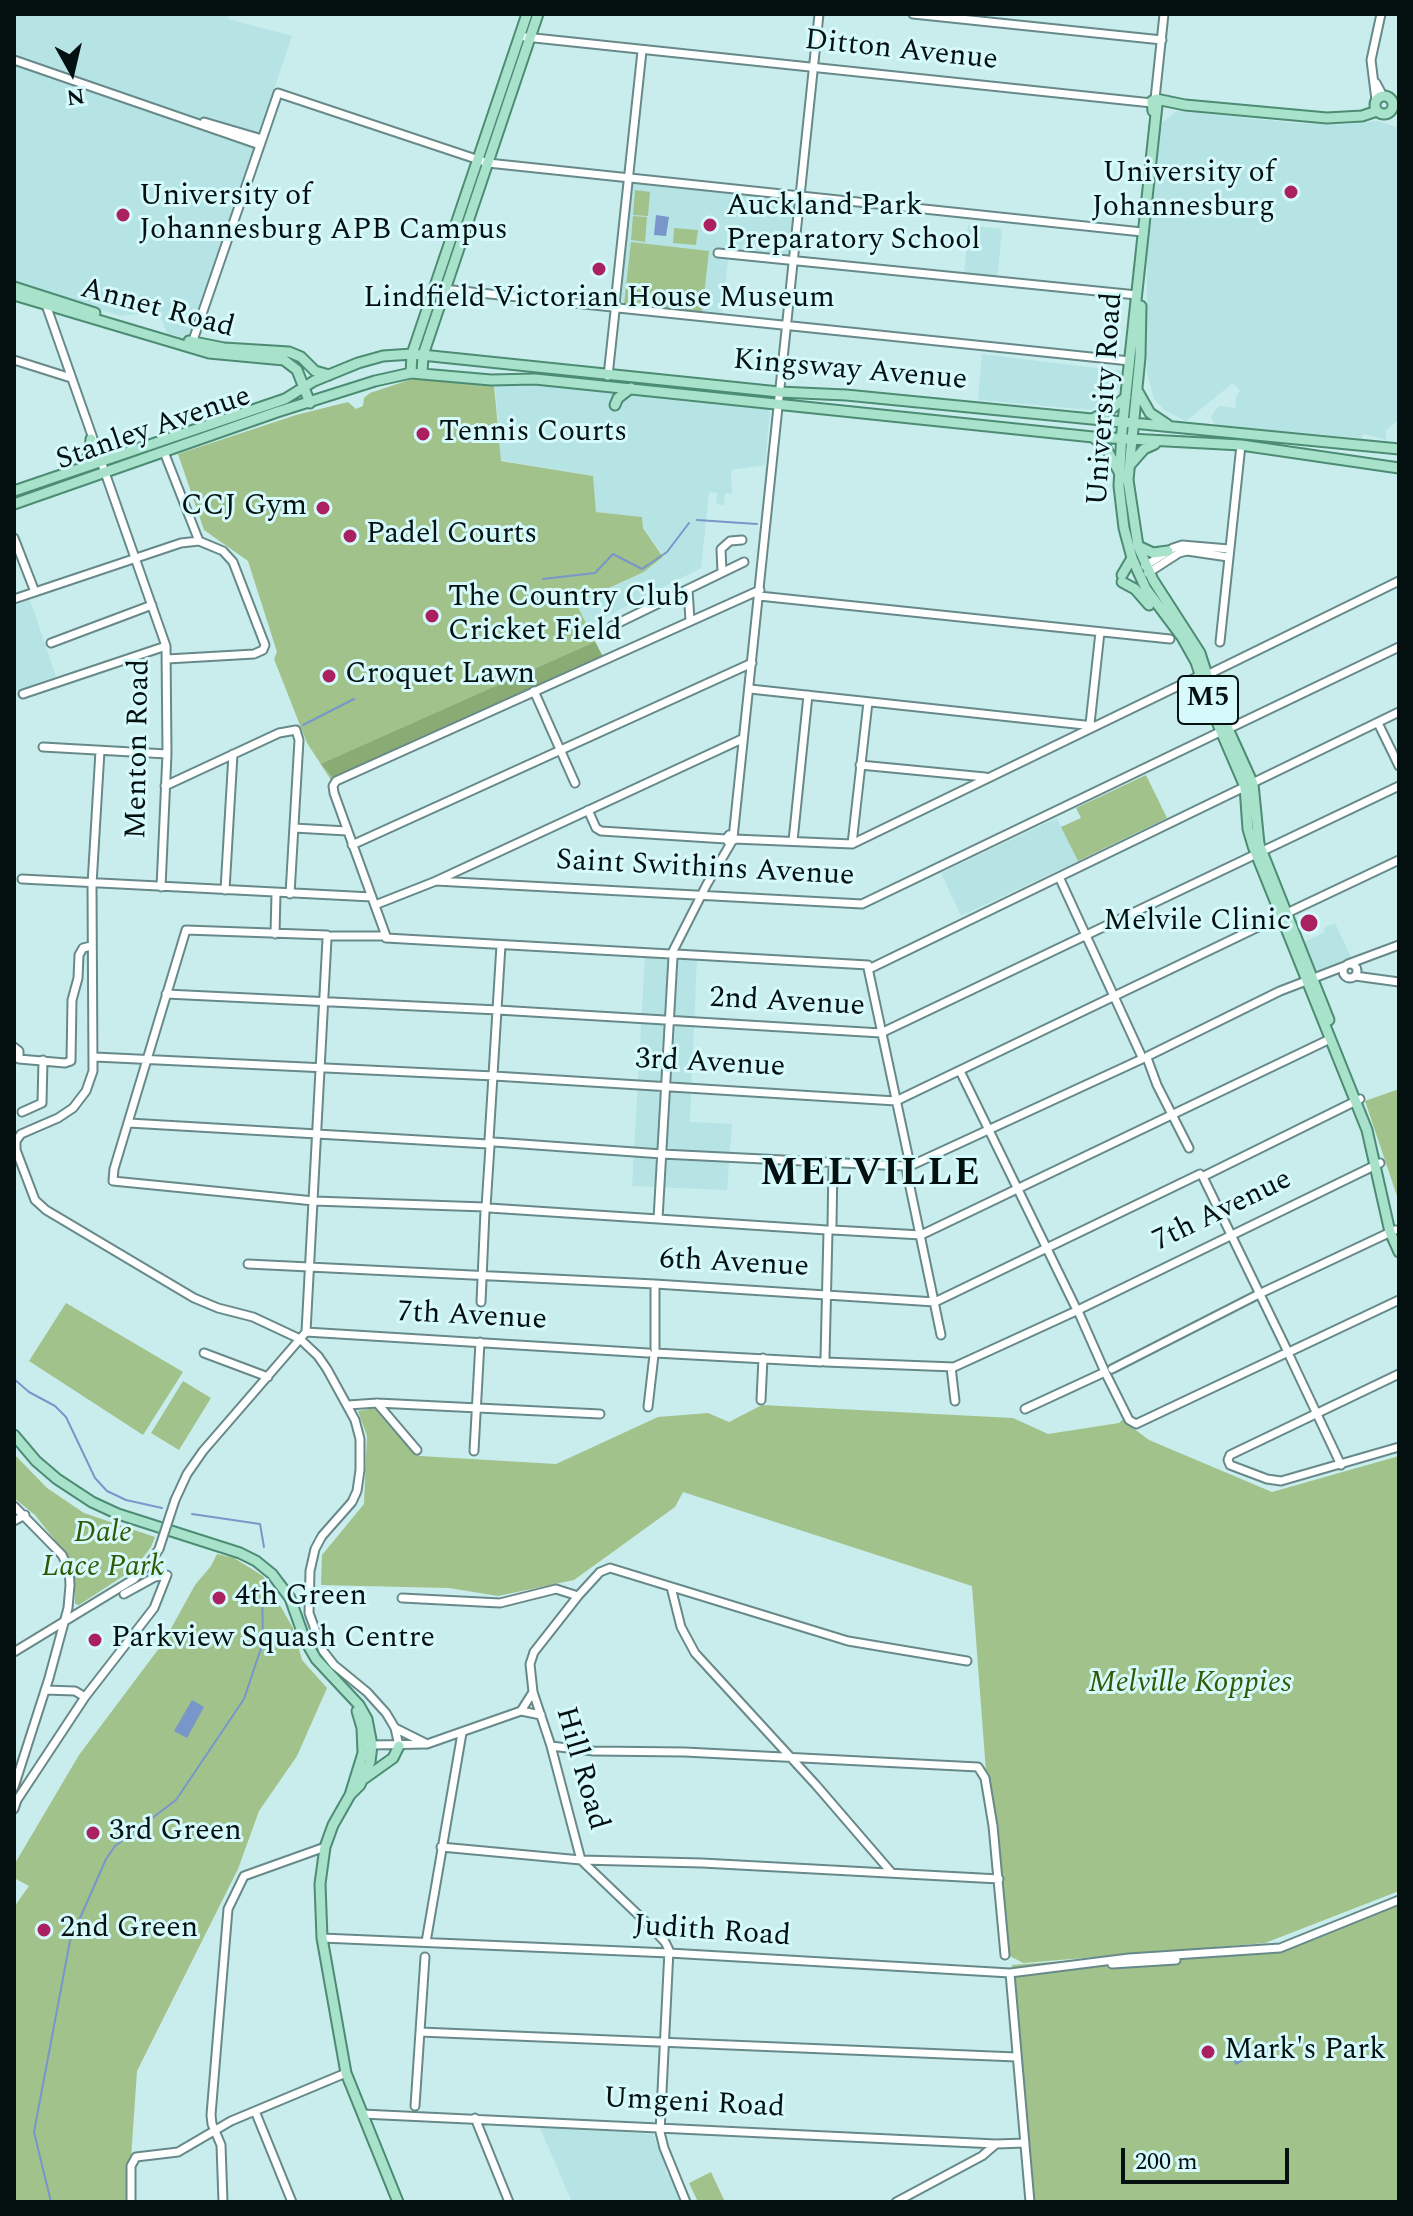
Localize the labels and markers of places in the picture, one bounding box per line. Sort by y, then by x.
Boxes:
place label: University of Johannesburg [1092,157,1275,228]
place label: University of Johannesburg APB Campus [139,180,508,250]
marker: University of Johannesburg [1282,183,1300,201]
place label: Auckland Park Preparatory School [726,190,980,260]
marker: University of Johannesburg APB Campus [114,206,132,224]
marker: Auckland Park Preparatory School [701,216,719,234]
marker: Lindfield Victorian House Museum [590,260,608,278]
place label: Lindfield Victorian House Museum [363,282,835,318]
place label: Tennis Courts [439,416,627,452]
marker: Tennis Courts [414,425,432,443]
place label: CCJ Gym [181,490,307,526]
marker: CCJ Gym [314,499,332,517]
place label: Padel Courts [366,518,537,554]
marker: Padel Courts [341,527,359,545]
place label: The Country Club Cricket Field [448,581,689,652]
marker: The Country Club Cricket Field [423,607,441,625]
place label: Croquet Lawn [345,658,535,694]
marker: Croquet Lawn [320,667,338,685]
place label: Melvile Clinic [1103,905,1291,941]
marker: Melvile Clinic [1298,912,1320,934]
place label: 4th Green [235,1580,367,1616]
marker: 4th Green [210,1589,228,1607]
place label: Parkview Squash Centre [111,1622,435,1658]
marker: Parkview Squash Centre [86,1631,104,1649]
place label: 3rd Green [109,1815,242,1851]
marker: 3rd Green [84,1824,102,1842]
place label: 2nd Green [60,1912,198,1948]
marker: 2nd Green [35,1921,53,1939]
place label: Mark's Park [1224,2034,1386,2070]
marker: Mark's Park [1199,2043,1217,2061]

